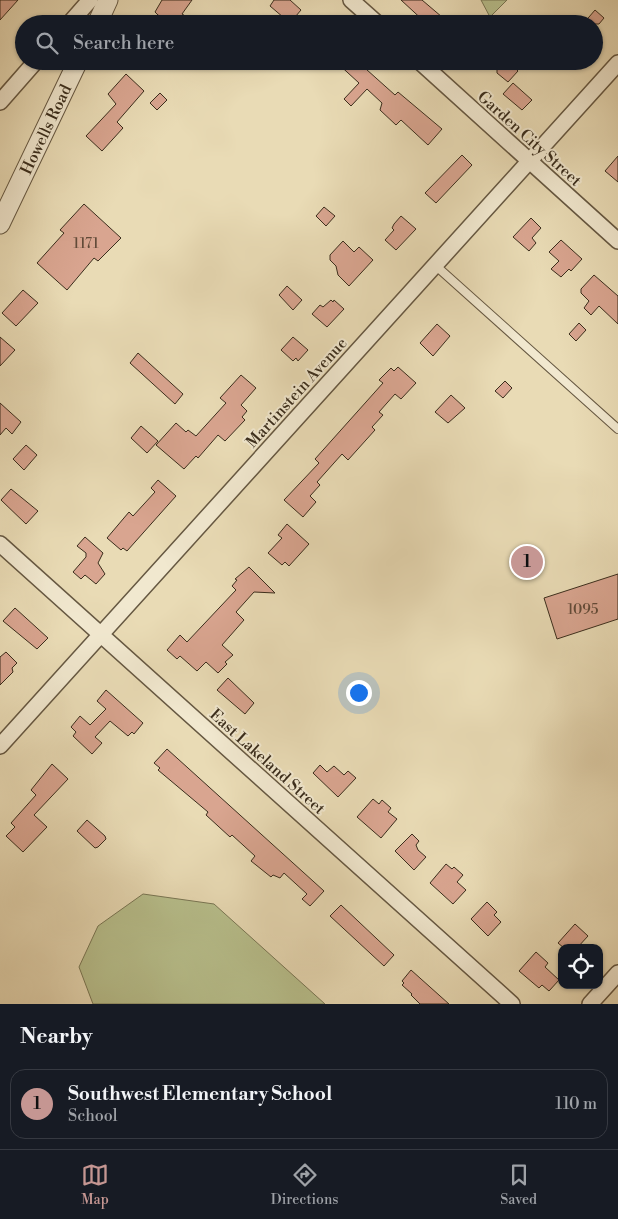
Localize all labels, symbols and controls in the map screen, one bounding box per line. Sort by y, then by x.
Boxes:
search box [15,15,603,70]
icon: search [33,29,61,57]
text: Search here [73,31,174,55]
street label: Howells Road [16,81,76,178]
street label: Garden City Street [473,87,586,191]
house number: 1171 [73,235,99,253]
street label: Martinstein Avenue [242,333,352,452]
pin: 1 [511,543,543,581]
house number: 1095 [567,601,599,619]
your location [346,680,372,706]
street label: East Lakeland Street [205,705,329,819]
map controls [558,944,603,989]
button: locate [558,944,603,989]
text: Nearby [20,1024,93,1050]
text: Southwest Elementary School [68,1082,332,1106]
text: 1 [33,1094,41,1114]
text: 110 m [555,1094,597,1114]
text: School [68,1106,117,1126]
tab: Map [81,1161,109,1209]
tab: Directions [271,1161,338,1209]
tab: Saved [500,1161,537,1209]

